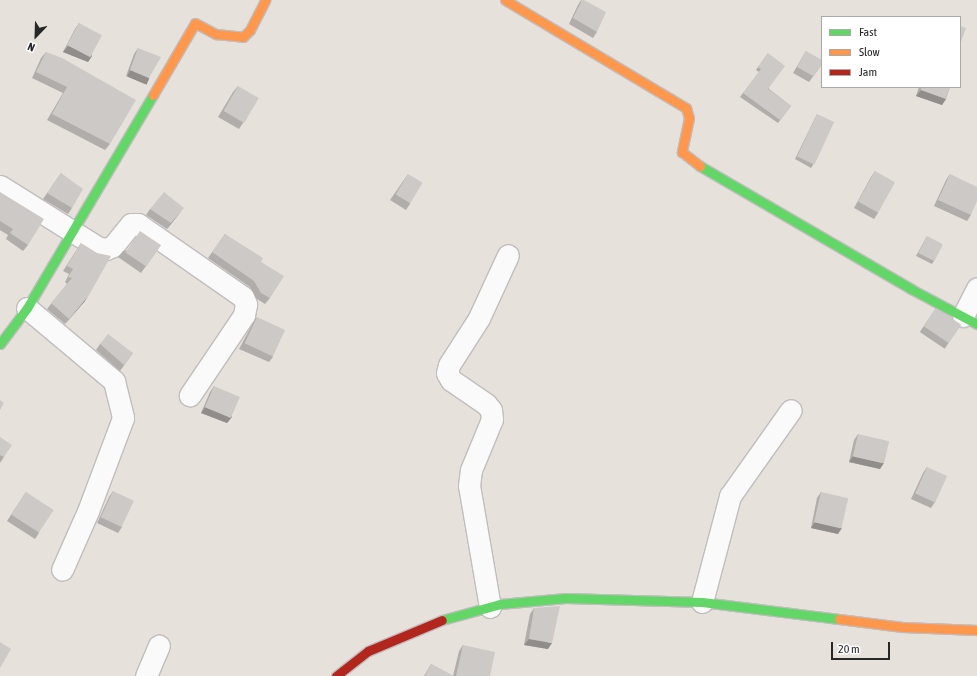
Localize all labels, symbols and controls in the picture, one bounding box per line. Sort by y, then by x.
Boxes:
north arrow [16,16,56,56]
legend [821,16,961,88]
text: Fast [859,25,877,39]
text: N [26,40,37,54]
text: Slow [859,45,880,59]
text: Jam [859,65,877,79]
scale bar [833,634,892,660]
text: 20 m [838,642,860,656]

